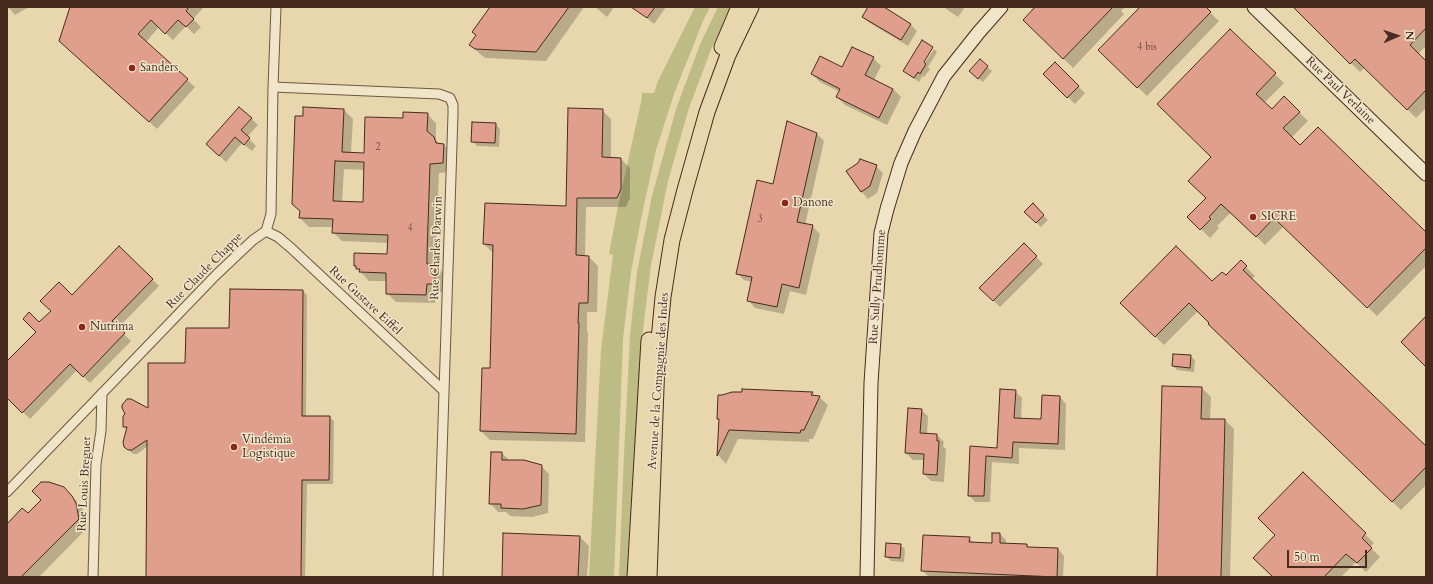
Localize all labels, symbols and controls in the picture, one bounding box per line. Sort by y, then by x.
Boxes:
north arrow [1377,16,1417,56]
text: N [1402,31,1417,41]
house number: 4 bis [1137,42,1157,54]
street label: Rue Paul Verlaine [1302,54,1378,128]
place label: Sanders [140,61,178,75]
marker: Sanders [127,63,137,73]
house number: 2 [375,142,381,154]
street label: Rue Charles Darwin [428,196,446,300]
place label: Danone [793,196,834,210]
marker: Danone [780,198,790,208]
place label: SICRE [1261,210,1296,224]
marker: SICRE [1248,212,1258,222]
house number: 3 [757,214,763,226]
house number: 4 [407,223,413,235]
street label: Rue Sully Prudhomme [867,229,889,345]
street label: Rue Claude Chappe [164,230,246,312]
street label: Rue Gustave Eiffel [326,264,404,338]
street label: Avenue de la Compagnie des Indes [646,292,672,470]
place label: Nutrima [90,320,134,334]
marker: Nutrima [77,322,87,332]
place label: Vindémia Logistique [242,433,295,461]
street label: Rue Louis Breguet [75,436,95,532]
marker: Vindémia Logistique [229,442,239,452]
scale bar [1289,542,1369,568]
text: 50 m [1294,549,1320,565]

